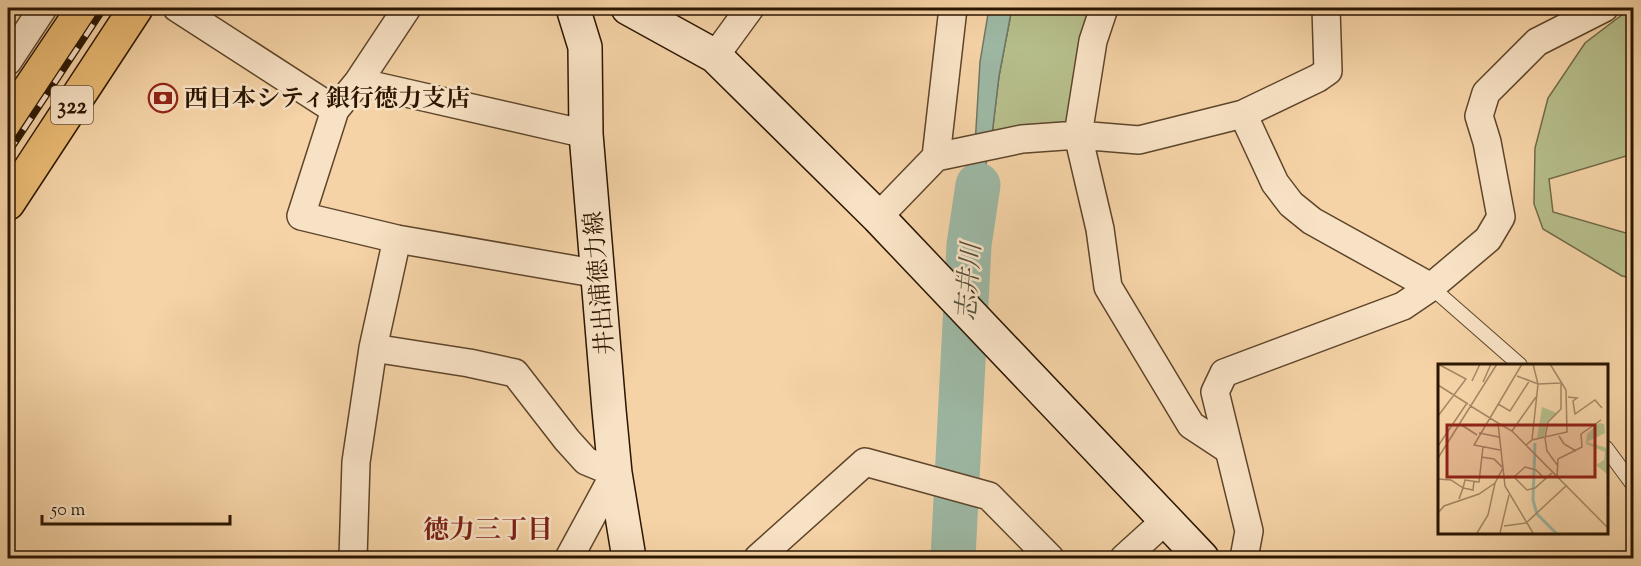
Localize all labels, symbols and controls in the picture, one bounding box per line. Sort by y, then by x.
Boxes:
bank icon: 西日本シティ銀行徳力支店 [147,82,179,114]
place label: 西日本シティ銀行徳力支店 [184,83,470,117]
road number: 322 [51,86,93,124]
street label: 井出浦徳力線 [578,210,624,356]
water label: 志井川 [949,239,992,322]
inset map [1438,364,1608,533]
scale bar [42,488,230,526]
text: 50 m [50,498,86,524]
district label: 徳力三丁目 [423,513,553,550]

